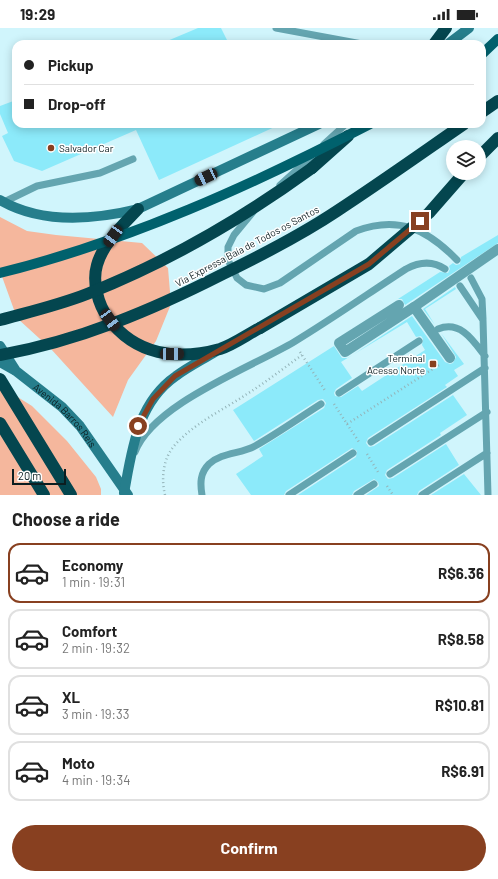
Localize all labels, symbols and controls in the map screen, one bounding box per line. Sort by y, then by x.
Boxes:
text: 19:29 [20,5,55,23]
text: Pickup [48,56,94,74]
text: Drop-off [48,95,106,113]
map controls [446,140,486,180]
button: layers [446,140,486,180]
place label: Salvador Car [59,142,114,154]
marker: Salvador Car [46,143,56,153]
car [193,166,219,188]
street label: Via Expressa Baía de Todos os Santos [173,203,321,289]
route end [411,212,429,230]
car [101,223,125,249]
car [98,307,122,333]
car [160,348,184,360]
place label: Terminal Acesso Norte [367,352,425,376]
marker: Terminal Acesso Norte [428,359,438,369]
street label: Avenida Barros Reis [31,381,99,450]
route start [129,417,147,435]
scale bar [12,467,66,486]
text: 20 m [18,469,41,482]
text: Choose a ride [12,508,120,530]
icon: car [14,555,50,591]
text: Economy [62,556,123,574]
text: R$6.36 [438,564,484,582]
text: 1 min · 19:31 [62,574,125,590]
icon: car [14,621,50,657]
text: Comfort [62,622,117,640]
text: R$8.58 [438,630,484,648]
text: 2 min · 19:32 [62,640,130,656]
icon: car [14,687,50,723]
text: XL [62,688,80,706]
text: R$10.81 [435,696,484,714]
text: 3 min · 19:33 [62,706,129,722]
icon: car [14,753,50,789]
text: Moto [62,754,95,772]
text: R$6.91 [441,762,484,780]
text: 4 min · 19:34 [62,772,130,788]
button: Confirm [12,825,486,871]

